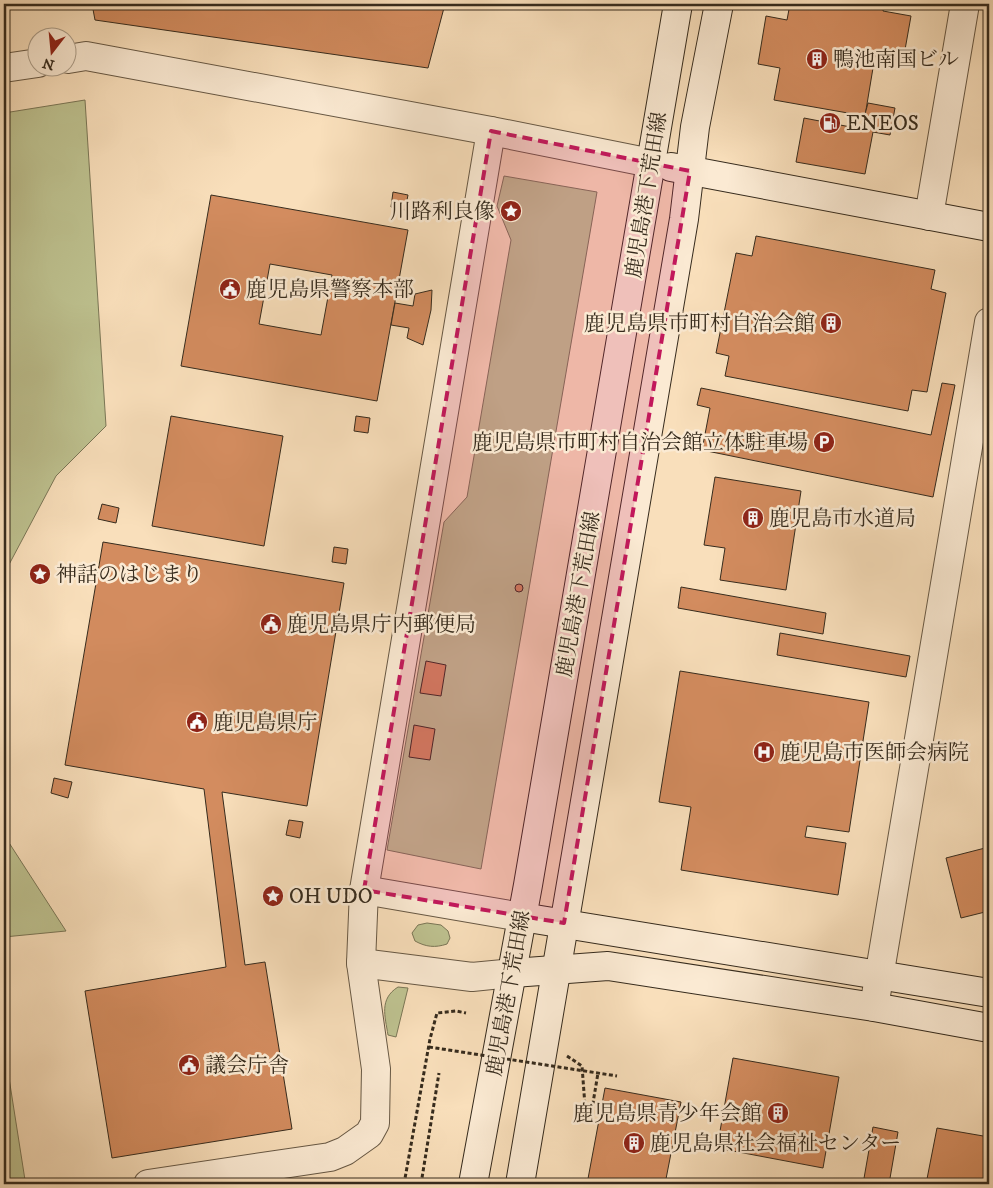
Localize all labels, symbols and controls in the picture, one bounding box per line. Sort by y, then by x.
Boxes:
north arrow [28,28,78,78]
building icon: 鴨池南国ビル [805,47,829,71]
place label: 鴨池南国ビル [833,47,959,73]
text: N [40,53,57,74]
street label: 鹿児島港下荒田線 [621,110,673,280]
fuel station icon: ENEOS [818,111,842,135]
place label: ENEOS [846,111,919,137]
place label: 川路利良像 [390,199,495,225]
place icon: 川路利良像 [499,199,523,223]
public building icon: 鹿児島県警察本部 [218,277,242,301]
place label: 鹿児島県警察本部 [246,277,414,303]
place label: 鹿児島県市町村自治会館 [584,311,815,337]
building icon: 鹿児島県市町村自治会館 [819,311,843,335]
place label: 鹿児島県市町村自治会館立体駐車場 [472,430,808,456]
parking icon: 鹿児島県市町村自治会館立体駐車場 [812,430,836,454]
building icon: 鹿児島市水道局 [741,506,765,530]
place label: 鹿児島市水道局 [769,506,916,532]
street label: 鹿児島港下荒田線 [552,509,606,679]
place icon: 神話のはじまり [28,562,52,586]
place label: 神話のはじまり [56,562,203,588]
public building icon: 鹿児島県庁内郵便局 [259,612,283,636]
place label: 鹿児島県庁内郵便局 [287,612,476,638]
public building icon: 鹿児島県庁 [185,710,209,734]
place label: 鹿児島県庁 [213,710,318,736]
hospital icon: 鹿児島市医師会病院 [752,740,776,764]
place label: 鹿児島市医師会病院 [780,740,969,766]
place icon: OH UDO [261,884,285,908]
place label: OH UDO [289,884,373,910]
street label: 鹿児島港下荒田線 [482,908,536,1078]
public building icon: 議会庁舎 [177,1053,201,1077]
place label: 議会庁舎 [205,1053,289,1079]
place label: 鹿児島県青少年会館 [573,1101,762,1127]
building icon: 鹿児島県青少年会館 [766,1101,790,1125]
building icon: 鹿児島県社会福祉センター [622,1131,646,1155]
place label: 鹿児島県社会福祉センター [650,1131,901,1157]

